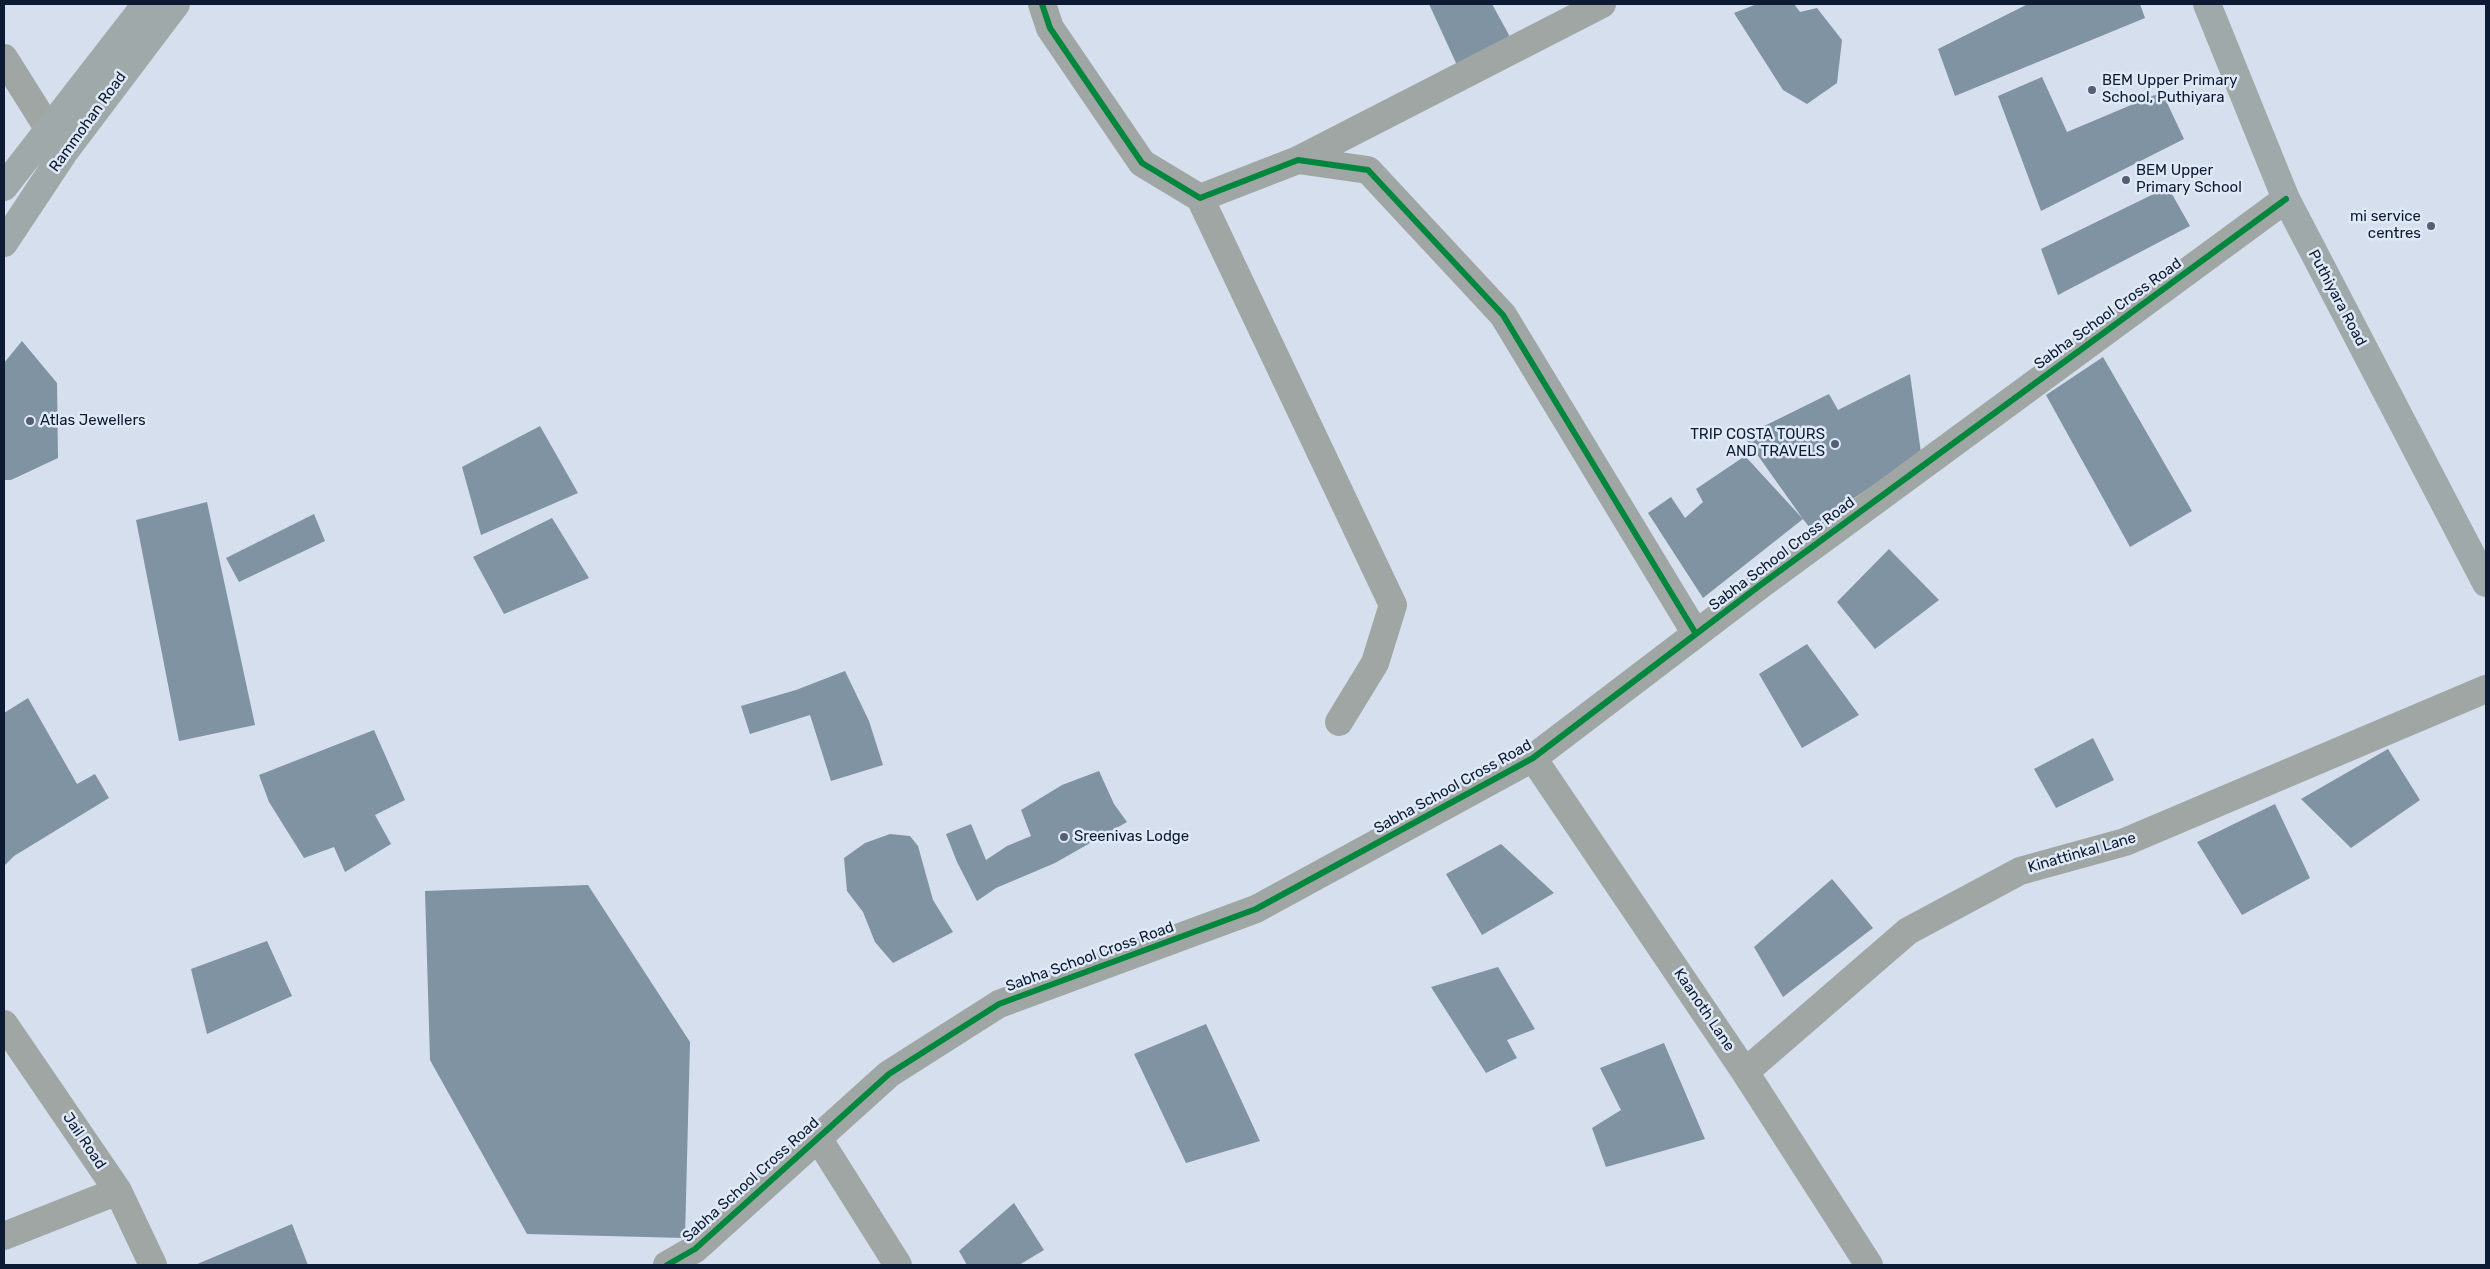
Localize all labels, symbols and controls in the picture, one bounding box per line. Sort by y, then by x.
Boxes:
street label: Rammohan Road [46,69,130,175]
place label: BEM Upper Primary School, Puthiyara [2102,72,2237,107]
marker: BEM Upper Primary School, Puthiyara [2086,84,2098,96]
place label: BEM Upper Primary School [2136,162,2242,197]
marker: BEM Upper Primary School [2120,174,2132,186]
place label: mi service centres [2350,208,2421,243]
marker: mi service centres [2425,220,2437,232]
street label: Puthiyara Road [2304,247,2370,349]
street label: Sabha School Cross Road [2031,255,2185,373]
place label: Atlas Jewellers [40,412,146,430]
marker: Atlas Jewellers [24,415,36,427]
place label: TRIP COSTA TOURS AND TRAVELS [1690,426,1825,461]
marker: TRIP COSTA TOURS AND TRAVELS [1829,438,1841,450]
street label: Sabha School Cross Road [1706,493,1858,615]
street label: Sabha School Cross Road [1371,736,1535,838]
place label: Sreenivas Lodge [1074,828,1189,846]
street label: Kinattinkal Lane [2026,829,2138,877]
marker: Sreenivas Lodge [1058,831,1070,843]
street label: Sabha School Cross Road [1003,918,1177,996]
street label: Kaanoth Lane [1670,965,1738,1055]
street label: Jail Road [59,1109,109,1173]
street label: Sabha School Cross Road [679,1114,823,1246]

